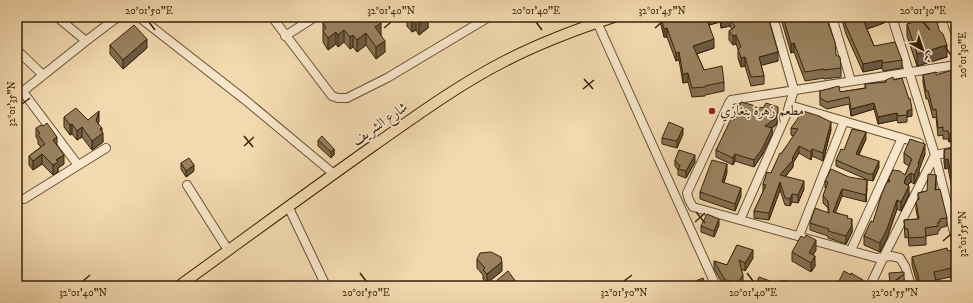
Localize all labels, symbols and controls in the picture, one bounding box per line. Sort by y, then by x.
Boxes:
text: 20°01'50"E [125,5,173,17]
text: 32°01'40"N [367,5,415,17]
text: 20°01'40"E [512,5,560,17]
text: 32°01'45"N [638,5,686,17]
text: 20°01'30"E [900,5,946,17]
north arrow [903,30,943,70]
text: 20°01'30"E [957,32,969,78]
text: ش [920,48,937,66]
text: 32°01'35"N [6,81,18,127]
street label: شارع الشريف [349,98,413,151]
place label: مطعم زهرة بنغازي [720,102,804,124]
marker: مطعم زهرة بنغازي [707,106,717,116]
text: 32°01'55"N [957,211,969,257]
text: 32°01'40"N [59,287,107,299]
text: 20°01'50"E [342,287,390,299]
text: 32°01'50"N [601,287,647,299]
text: 20°01'40"E [729,287,777,299]
text: 32°01'55"N [872,287,918,299]

